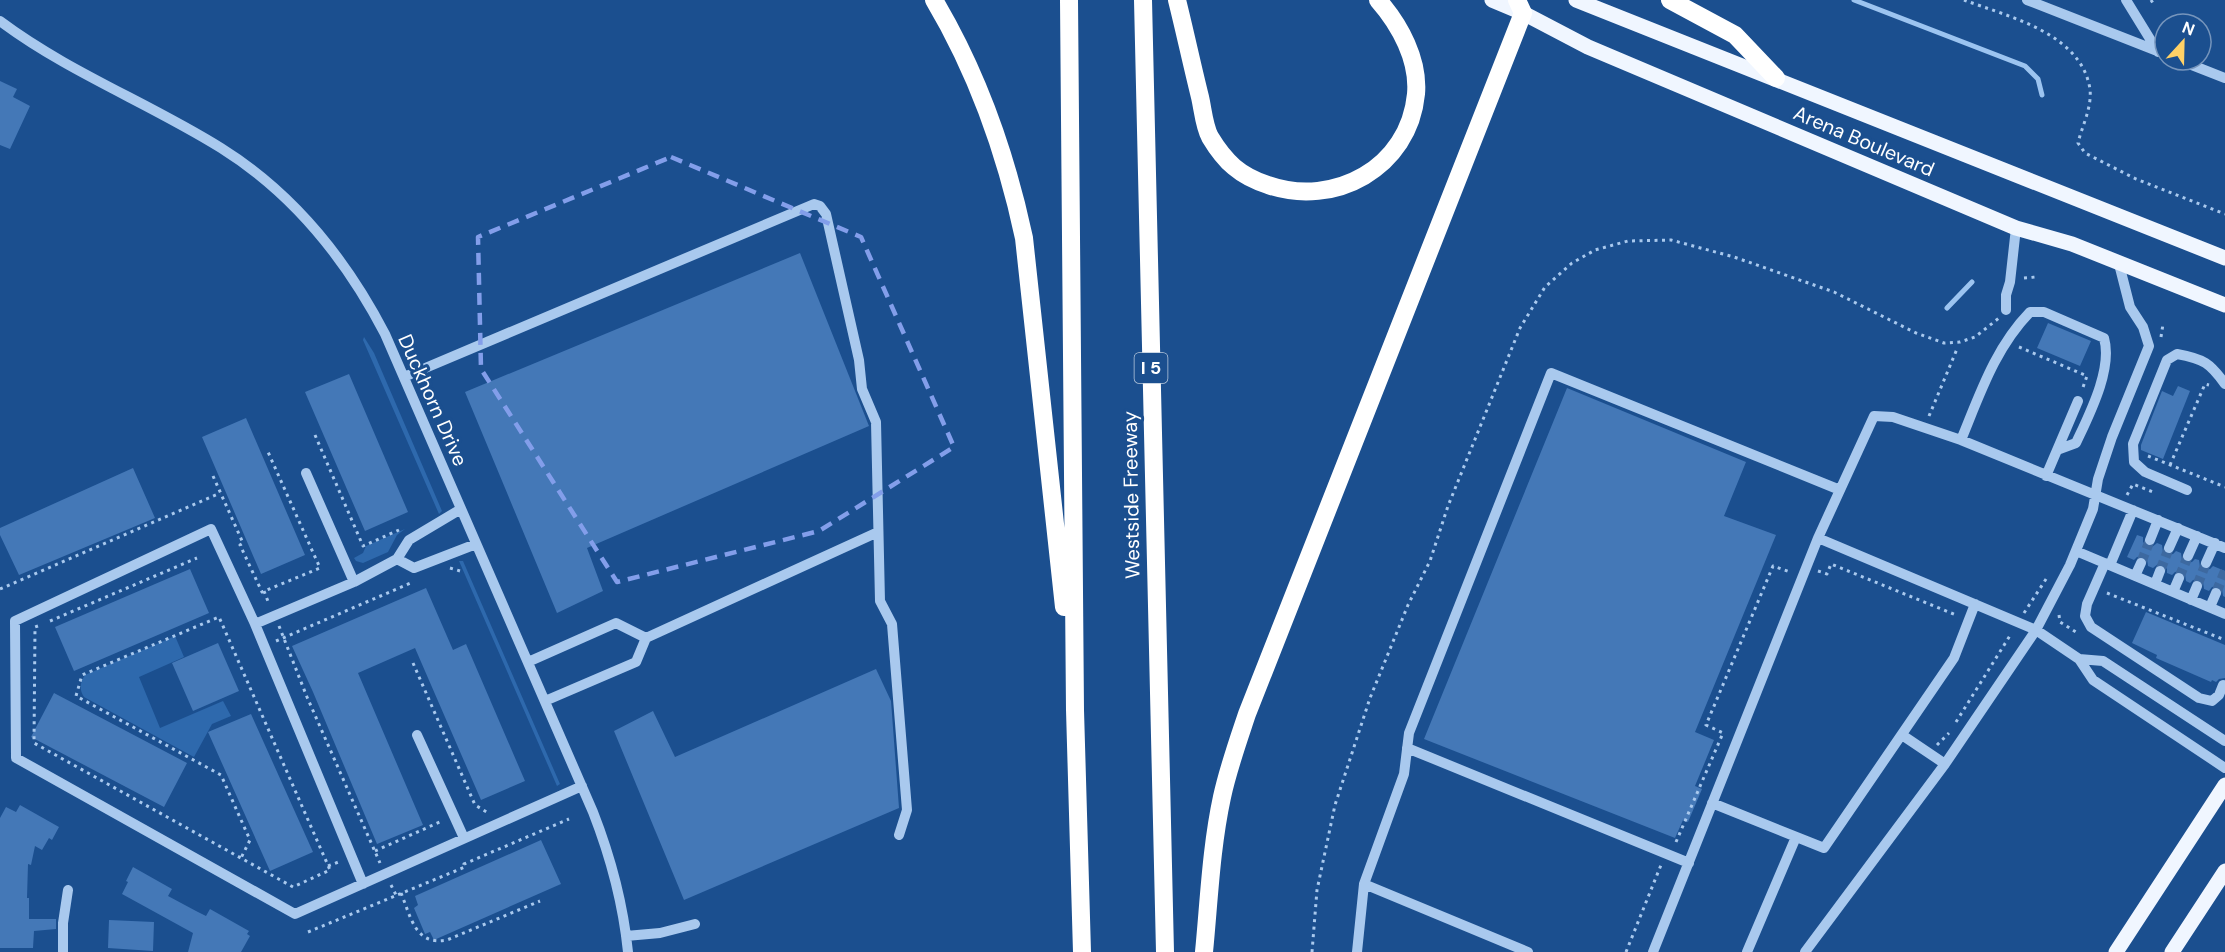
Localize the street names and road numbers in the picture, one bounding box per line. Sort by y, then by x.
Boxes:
street label: Arena Boulevard [1790,100,1938,182]
street label: Duckhorn Drive [392,330,474,470]
road number: I 5 [1134,353,1168,383]
street label: Westside Freeway [1117,411,1145,579]

